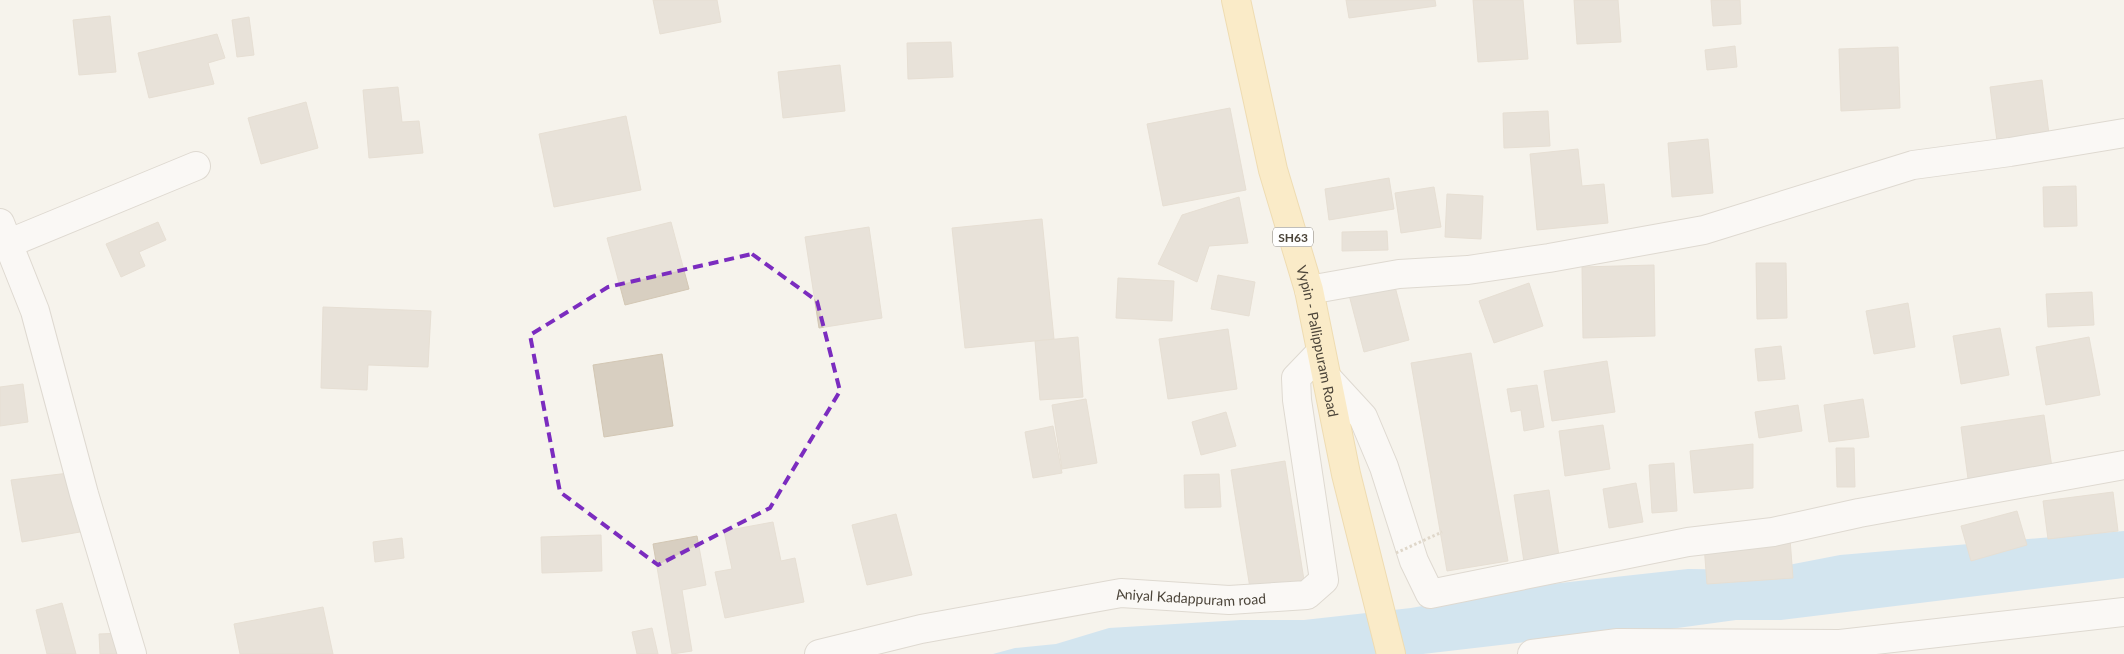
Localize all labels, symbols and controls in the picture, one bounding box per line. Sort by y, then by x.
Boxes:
road number: SH63 [1273,228,1313,246]
street label: Vypin - Pallippuram Road [1294,263,1343,418]
street label: Aniyal Kadappuram road [1114,584,1266,609]

